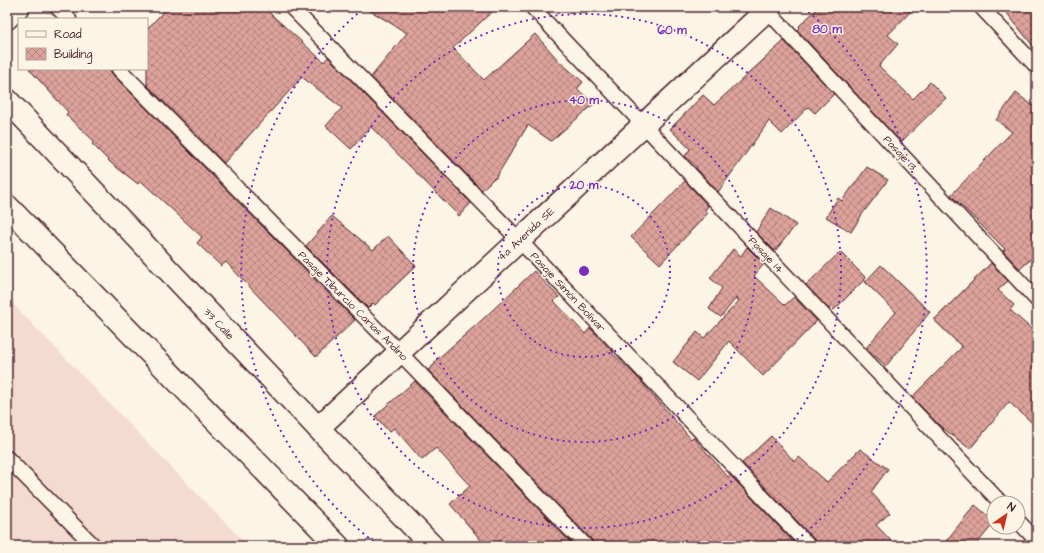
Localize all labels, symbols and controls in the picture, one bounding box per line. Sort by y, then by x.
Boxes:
legend [18,18,148,70]
text: 80 m [812,21,842,38]
text: 60 m [657,22,687,39]
text: Road [54,26,82,43]
text: Building [54,46,92,64]
text: 40 m [569,92,600,109]
street label: Pasaje 13 [880,132,920,174]
text: 20 m [569,177,599,194]
street label: 4a Avenida SE [494,203,558,264]
street label: Pasaje 14 [745,233,787,277]
street label: Pasaje Tiburcio Carías Andino [295,248,412,365]
street label: Pasaje Simón Bolívar [527,249,609,335]
centre of rings [577,264,591,278]
street label: 33 Calle [200,305,238,343]
north arrow [986,495,1026,535]
text: N [1004,499,1018,515]

